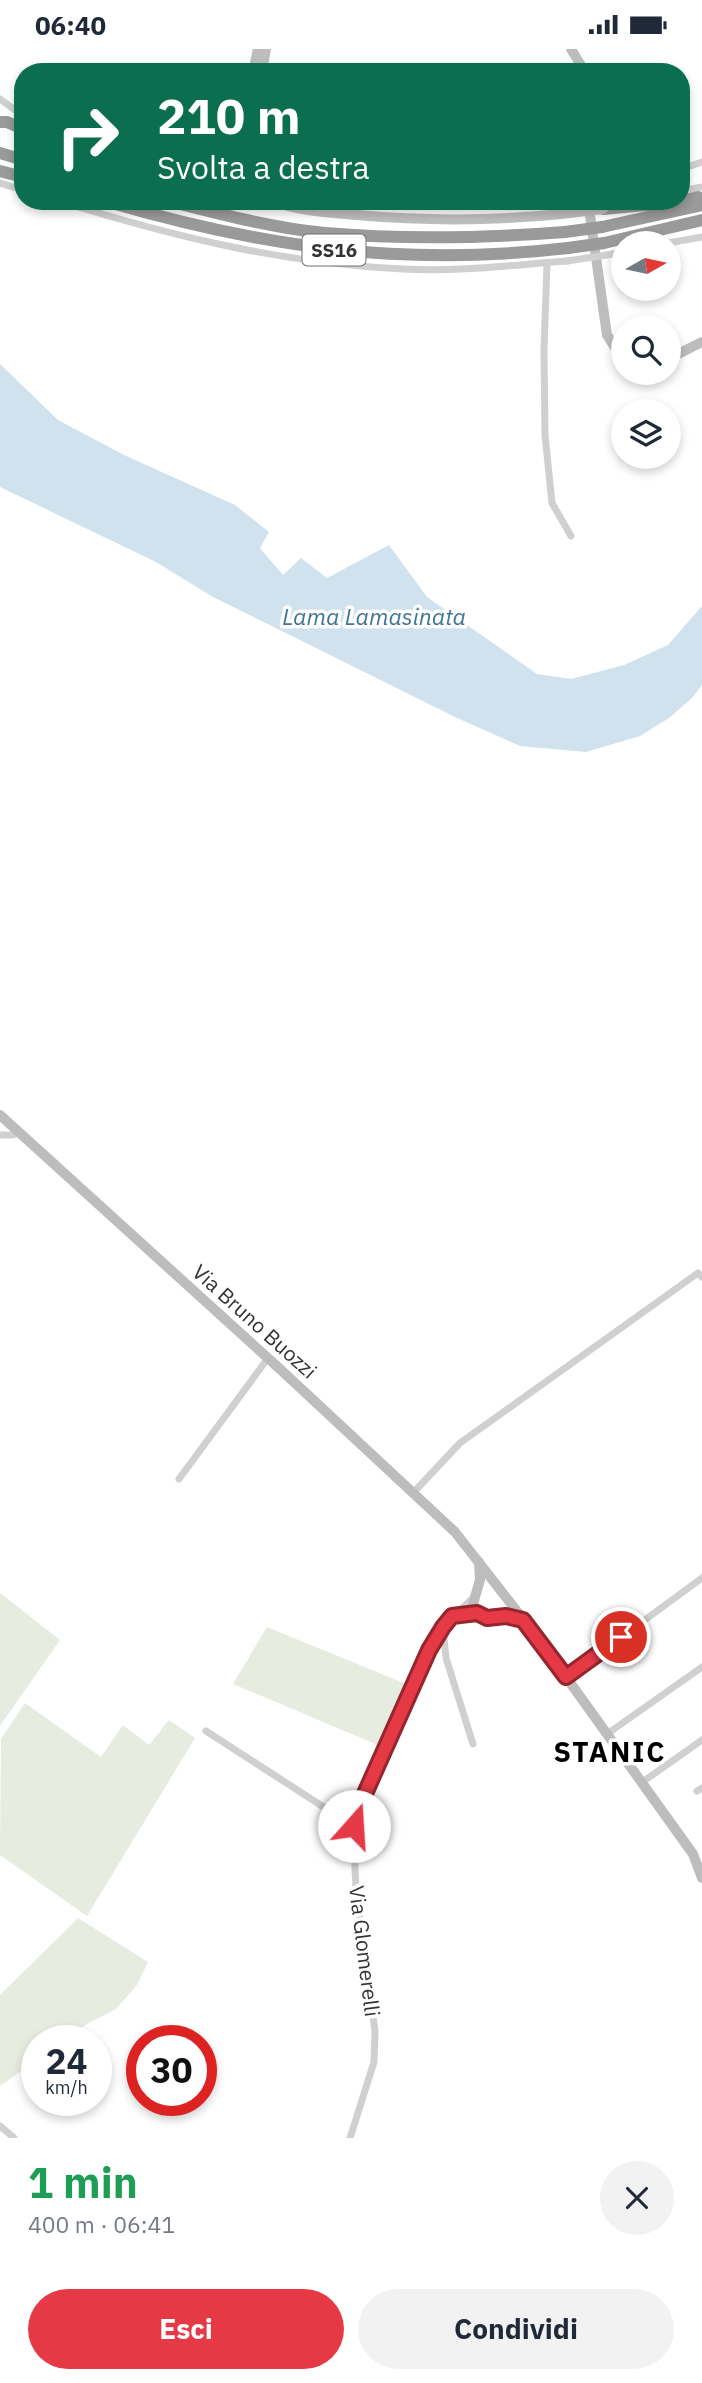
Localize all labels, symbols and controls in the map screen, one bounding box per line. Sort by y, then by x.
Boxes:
text: 06:40 [35,8,106,42]
text: 210 m [157,84,301,147]
icon: right [42,91,133,182]
text: Svolta a destra [157,146,369,188]
north arrow [611,231,681,301]
map controls [611,231,681,469]
road number: SS16 [302,235,366,265]
button: search [611,315,681,385]
button: layers [611,399,681,469]
water label: Lama Lamasinata [282,601,466,631]
street label: Via Bruno Buozzi [187,1258,323,1384]
pin [591,1607,651,1667]
icon: arrive [602,1618,640,1656]
district label: STANIC [553,1733,667,1770]
position arrow [317,1789,391,1863]
street label: Via Glomerelli [343,1884,387,2018]
speed limit sign: 30 [126,2025,217,2116]
text: 24 [45,2038,88,2084]
text: km/h [45,2076,88,2099]
text: 1 min [28,2155,138,2210]
button: close [600,2161,674,2235]
text: 400 m · 06:41 [28,2209,175,2239]
button: Esci [28,2289,344,2369]
button: Condividi [358,2289,674,2369]

